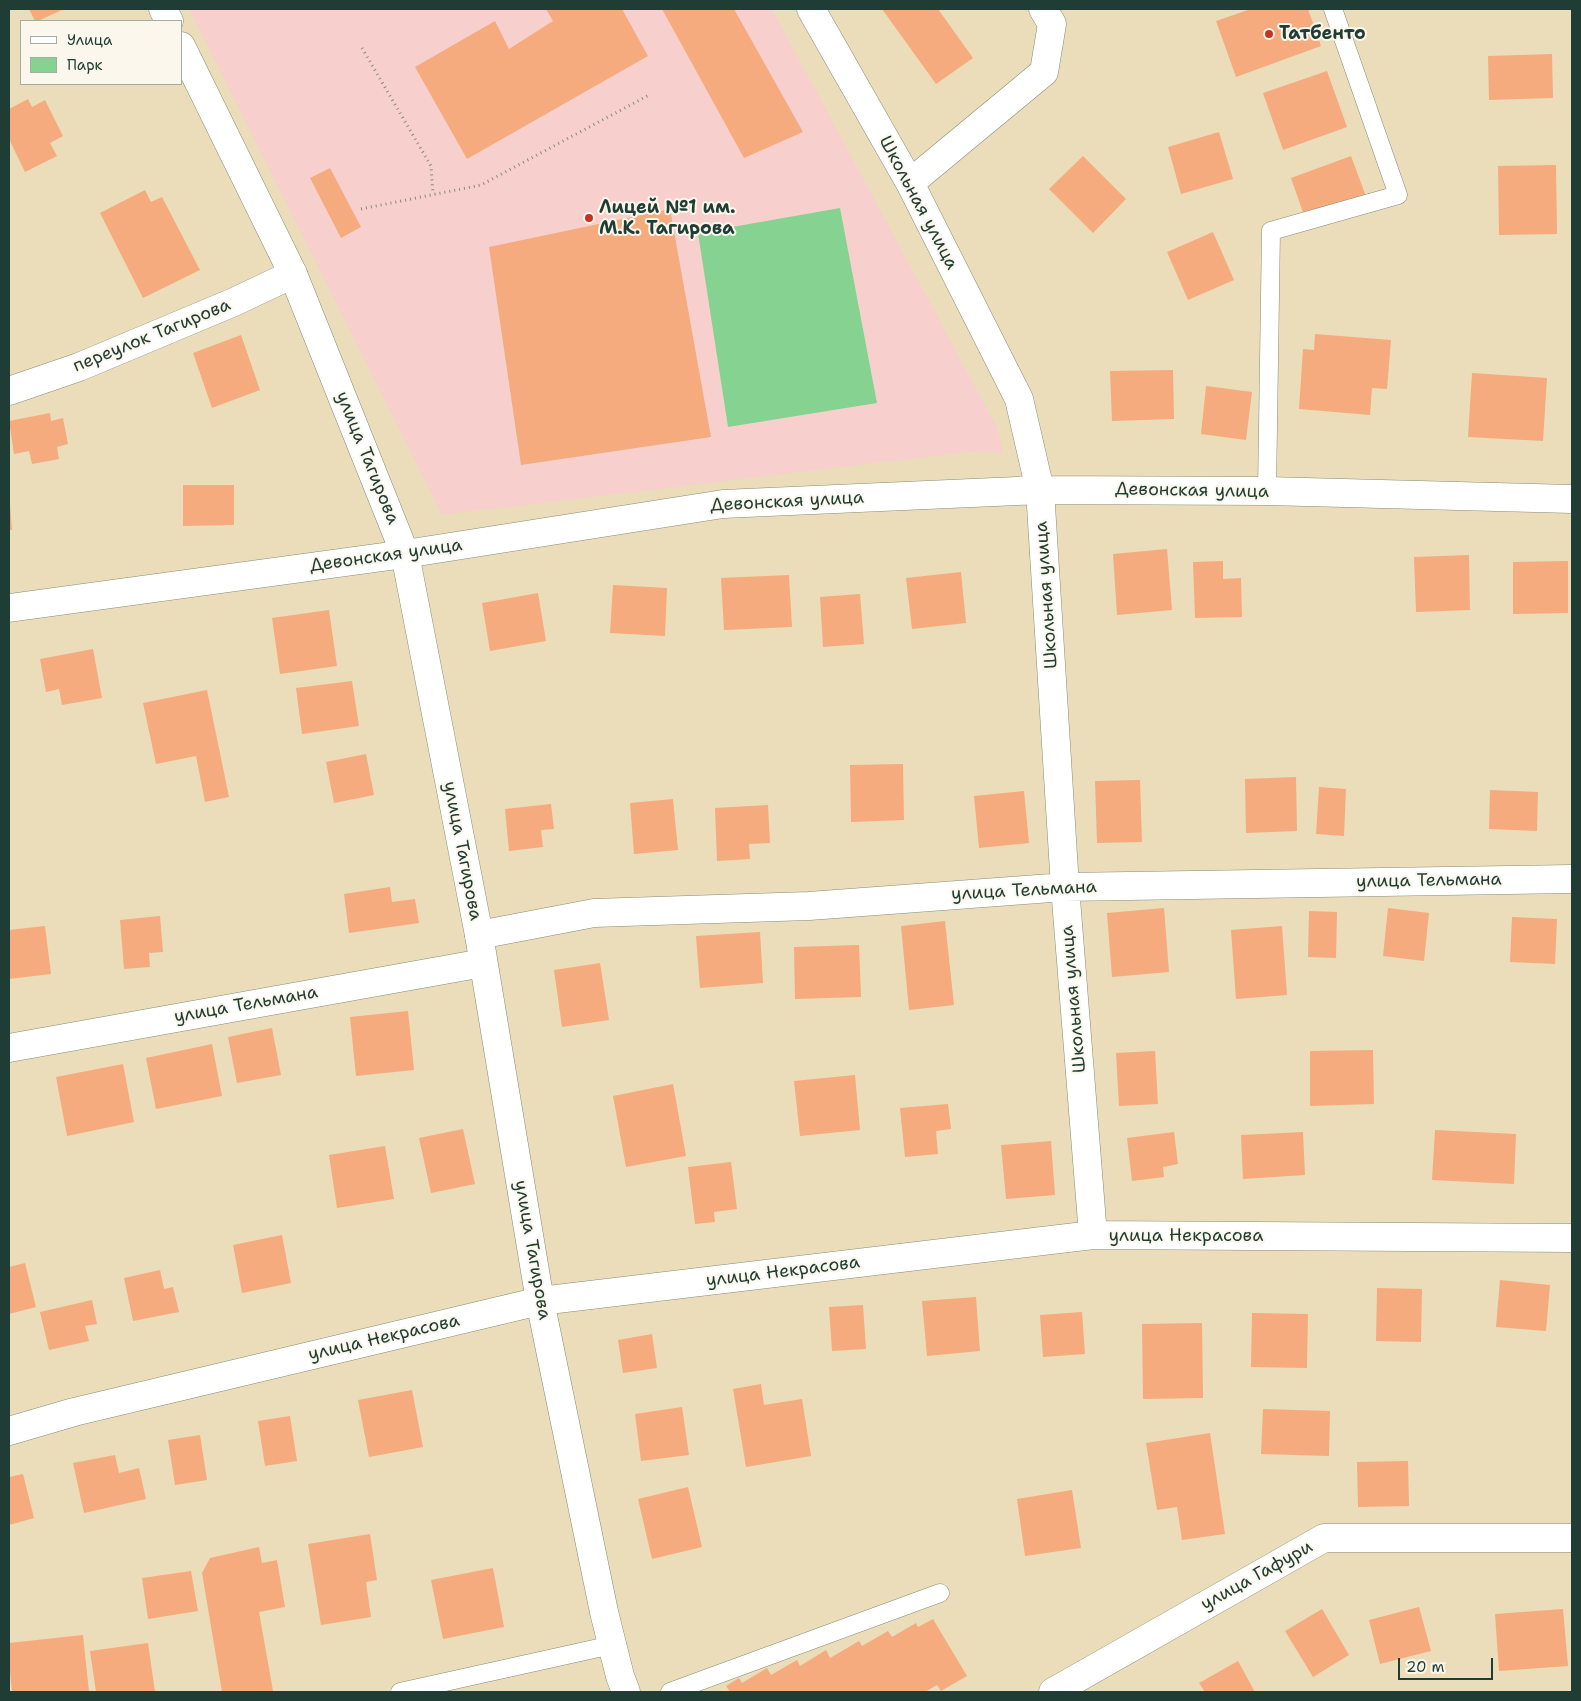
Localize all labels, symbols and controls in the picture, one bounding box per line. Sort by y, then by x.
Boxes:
legend [20,20,182,85]
place label: Татбенто [1279,23,1366,45]
marker: Татбенто [1263,28,1275,40]
text: Улица [67,30,112,50]
text: Парк [67,55,103,75]
street label: Школьная улица [874,133,962,273]
place label: Лицей №1 им. М.К. Тагирова [599,197,736,240]
marker: Лицей №1 им. М.К. Тагирова [583,212,595,224]
street label: переулок Тагирова [70,294,234,378]
street label: улица Тагирова [331,388,403,528]
street label: Девонская улица [1115,479,1269,503]
street label: Девонская улица [710,487,864,517]
street label: Школьная улица [1031,520,1063,670]
street label: Девонская улица [308,535,464,577]
street label: улица Тагирова [438,780,486,922]
street label: улица Тельмана [1356,869,1502,893]
street label: улица Тельмана [951,876,1097,906]
street label: Школьная улица [1057,924,1091,1074]
street label: улица Тельмана [172,982,320,1028]
street label: улица Тагирова [509,1179,555,1321]
street label: улица Некрасова [1109,1225,1263,1247]
street label: улица Некрасова [705,1252,861,1292]
street label: улица Некрасова [306,1310,462,1366]
street label: улица Гафури [1197,1536,1317,1616]
scale bar [1401,1648,1496,1680]
text: 20 m [1406,1657,1445,1677]

